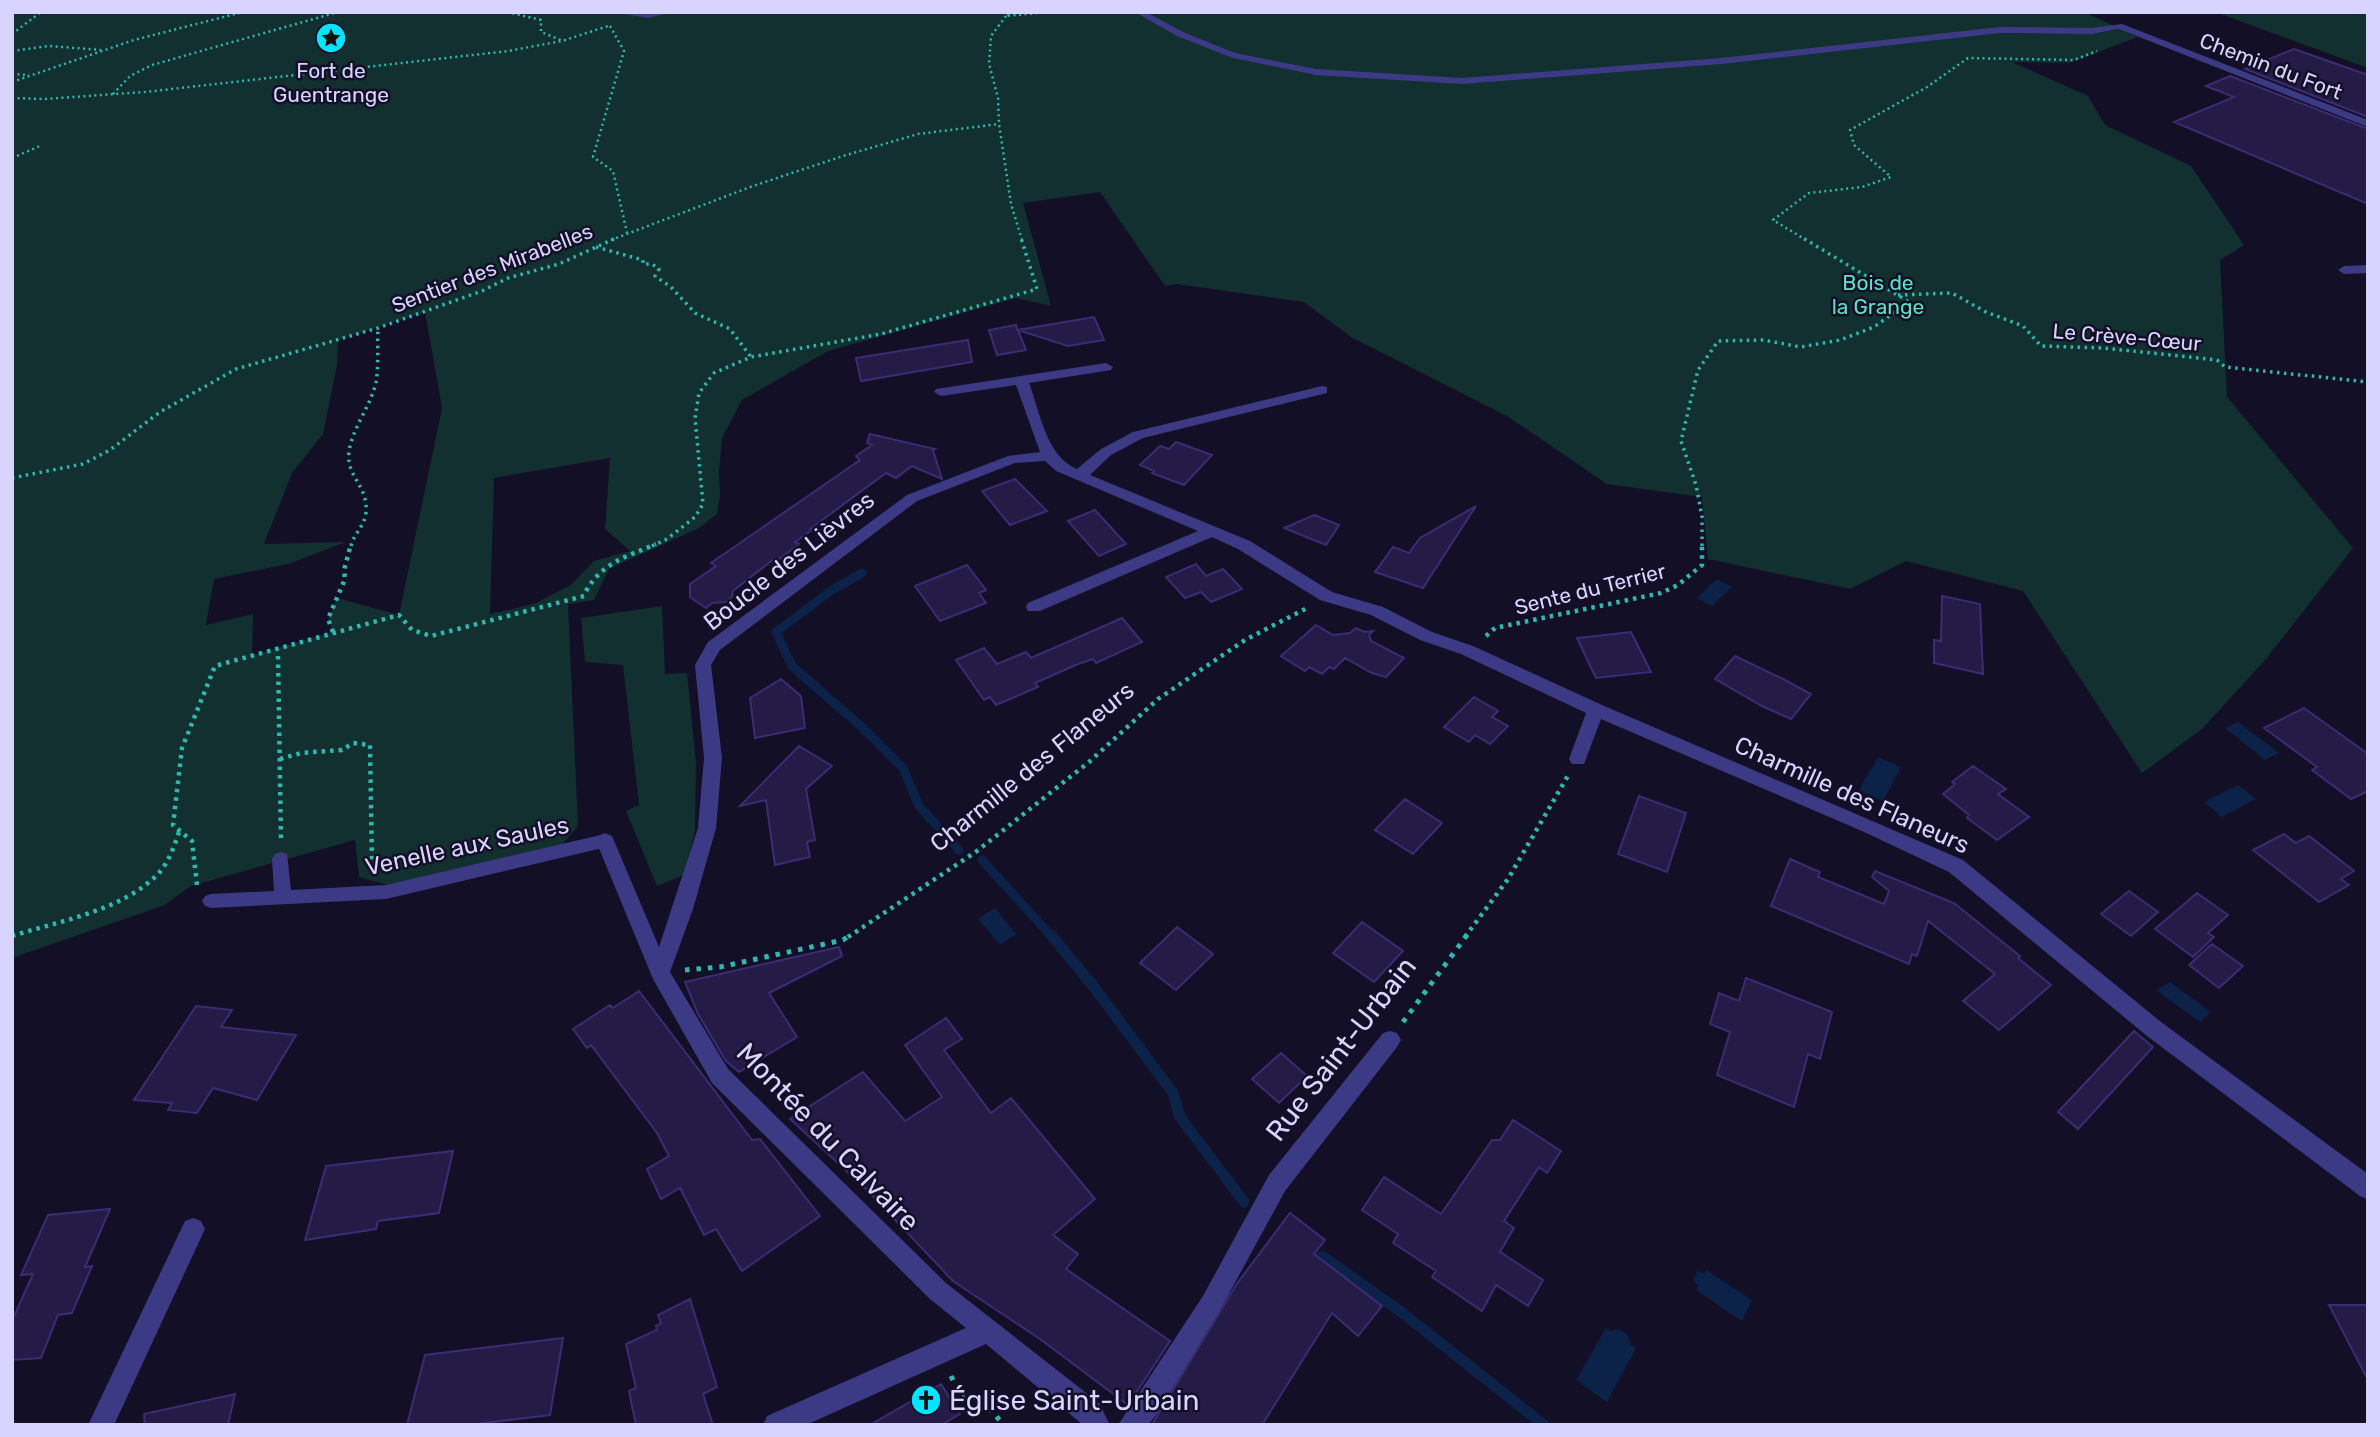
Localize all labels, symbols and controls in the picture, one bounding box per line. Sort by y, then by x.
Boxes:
place icon: Fort de Guentrange [314,21,348,55]
street label: Chemin du Fort [2196,27,2346,105]
place label: Fort de Guentrange [273,58,389,107]
street label: Sentier des Mirabelles [388,218,596,318]
park label: Bois de la Grange [1832,270,1924,319]
street label: Le Crève-Cœur [2052,318,2202,356]
street label: Boucle des Lièvres [698,486,880,636]
street label: Sente du Terrier [1512,558,1668,620]
street label: Charmille des Flaneurs [925,676,1139,858]
street label: Charmille des Flaneurs [1730,731,1974,859]
street label: Venelle aux Saules [363,811,571,881]
street label: Rue Saint-Urbain [1259,950,1423,1148]
street label: Montée du Calvaire [730,1036,926,1238]
church icon: Église Saint-Urbain [909,1383,943,1417]
place label: Église Saint-Urbain [949,1384,1200,1417]

